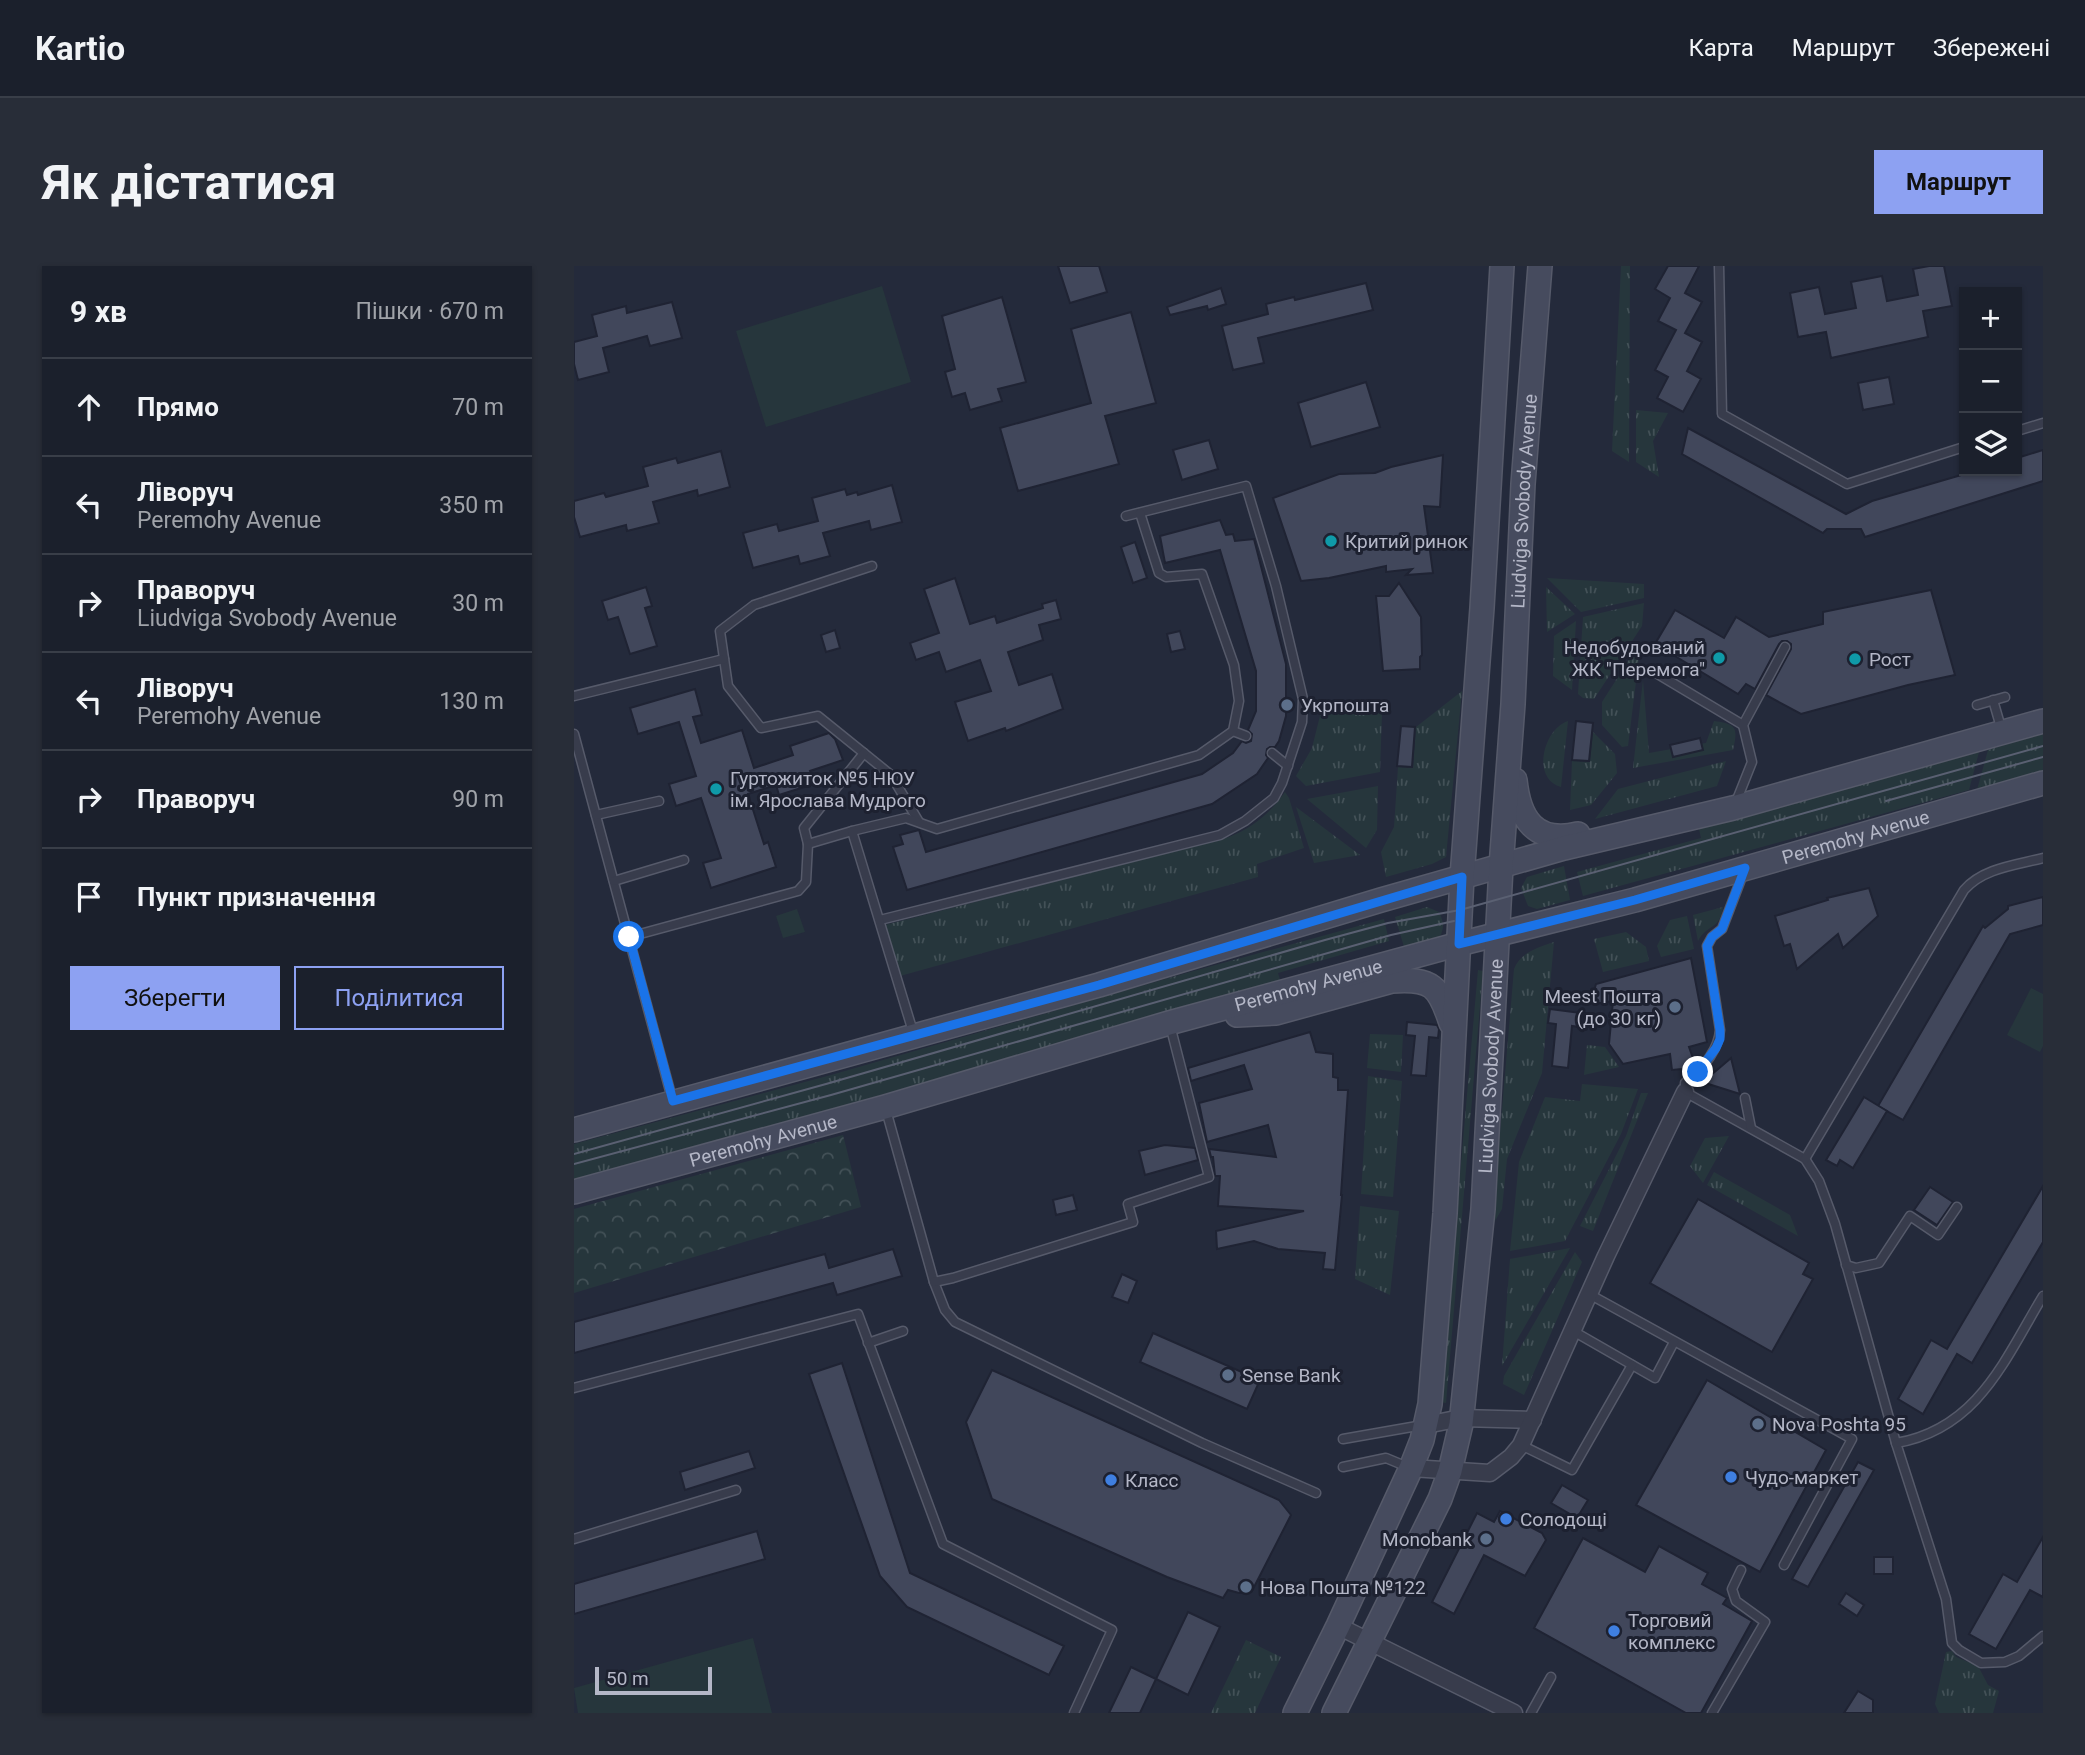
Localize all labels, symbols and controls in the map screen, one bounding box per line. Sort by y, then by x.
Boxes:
text: Kartio [35,29,125,68]
text: Карта [1688,34,1754,62]
text: Маршрут [1792,34,1895,62]
text: Збережені [1933,34,2050,62]
button: Маршрут [1874,150,2043,214]
text: Як дістатися [42,154,336,211]
map controls [1959,287,2022,476]
button: + [1959,287,2022,350]
text: 9 хв [70,294,127,329]
text: Пішки · 670 m [356,298,504,325]
button: − [1959,350,2022,413]
icon: ahead [70,388,108,426]
text: Прямо [137,392,219,422]
street label: Liudviga Svobody Avenue [1506,393,1542,609]
text: 70 m [452,394,504,421]
button: layers [1959,413,2022,476]
text: Ліворуч [137,477,234,507]
icon: left [70,486,108,524]
text: 350 m [439,492,504,519]
text: Peremohy Avenue [137,507,321,534]
place label: Критий ринок [1345,530,1469,553]
marker: Критий ринок [1323,533,1339,549]
text: Праворуч [137,575,255,605]
icon: right [70,584,108,622]
text: 30 m [452,590,504,617]
text: Liudviga Svobody Avenue [137,605,397,632]
place label: Недобудований ЖК "Перемога" [1564,636,1705,681]
place label: Рост [1869,648,1911,671]
marker: Недобудований ЖК "Перемога" [1711,650,1727,666]
marker: Рост [1847,651,1863,667]
text: Ліворуч [137,673,234,703]
icon: left [70,682,108,720]
text: 130 m [439,688,504,715]
place label: Укрпошта [1301,694,1389,717]
marker: Укрпошта [1279,697,1295,713]
text: Peremohy Avenue [137,703,321,730]
place label: Гуртожиток №5 НЮУ ім. Ярослава Мудрого [730,767,926,812]
icon: right [70,780,108,818]
marker: Гуртожиток №5 НЮУ ім. Ярослава Мудрого [708,781,724,797]
text: Праворуч [137,784,255,814]
text: 90 m [452,786,504,813]
street label: Peremohy Avenue [1779,805,1932,869]
icon: arrive [70,878,108,916]
text: Пункт призначення [137,882,376,912]
route start [613,921,644,952]
street label: Peremohy Avenue [1232,954,1385,1017]
street label: Liudviga Svobody Avenue [1474,958,1508,1174]
button: Зберегти [70,966,280,1030]
button: Поділитися [294,966,504,1030]
place label: Meest Пошта (до 30 кг) [1544,985,1661,1030]
marker: Meest Пошта (до 30 кг) [1667,999,1683,1015]
route end [1682,1056,1713,1087]
street label: Peremohy Avenue [687,1110,840,1172]
place label: Sense Bank [1242,1364,1341,1387]
marker: Sense Bank [1220,1367,1236,1383]
place label: Nova Poshta 95 [1772,1413,1906,1436]
marker: Nova Poshta 95 [1750,1416,1766,1432]
place label: Чудо-маркет [1745,1466,1858,1489]
place label: Класс [1125,1469,1178,1492]
marker: Чудо-маркет [1723,1469,1739,1485]
marker: Класс [1103,1472,1119,1488]
place label: Солодощі [1520,1508,1607,1531]
marker: Солодощі [1498,1511,1514,1527]
place label: Monobank [1382,1528,1472,1551]
marker: Monobank [1478,1531,1494,1547]
place label: Нова Пошта №122 [1260,1576,1426,1599]
marker: Нова Пошта №122 [1238,1579,1254,1595]
place label: Торговий комплекс [1628,1609,1715,1654]
marker: Торговий комплекс [1606,1623,1622,1639]
scale bar [595,1664,712,1696]
text: 50 m [606,1667,649,1690]

